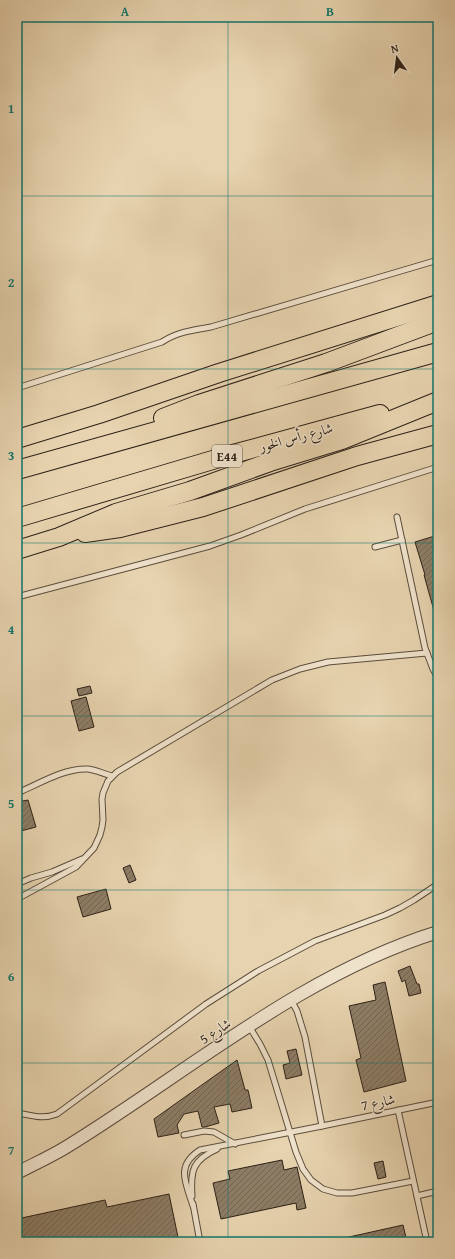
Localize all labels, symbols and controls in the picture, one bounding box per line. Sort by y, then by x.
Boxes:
text: A [121,2,130,21]
text: B [326,2,334,21]
north arrow [377,38,417,78]
text: N [389,39,401,57]
text: 1 [8,99,14,118]
text: 2 [8,273,15,292]
street label: شارع رأس الخور [255,418,336,459]
road number: E44 [212,445,242,467]
text: 3 [8,446,14,465]
text: 4 [8,620,15,639]
text: 5 [8,794,15,813]
text: 6 [8,967,15,986]
street label: شارع 5 [195,1013,236,1050]
street label: شارع 7 [359,1089,397,1117]
text: 7 [8,1141,15,1160]

